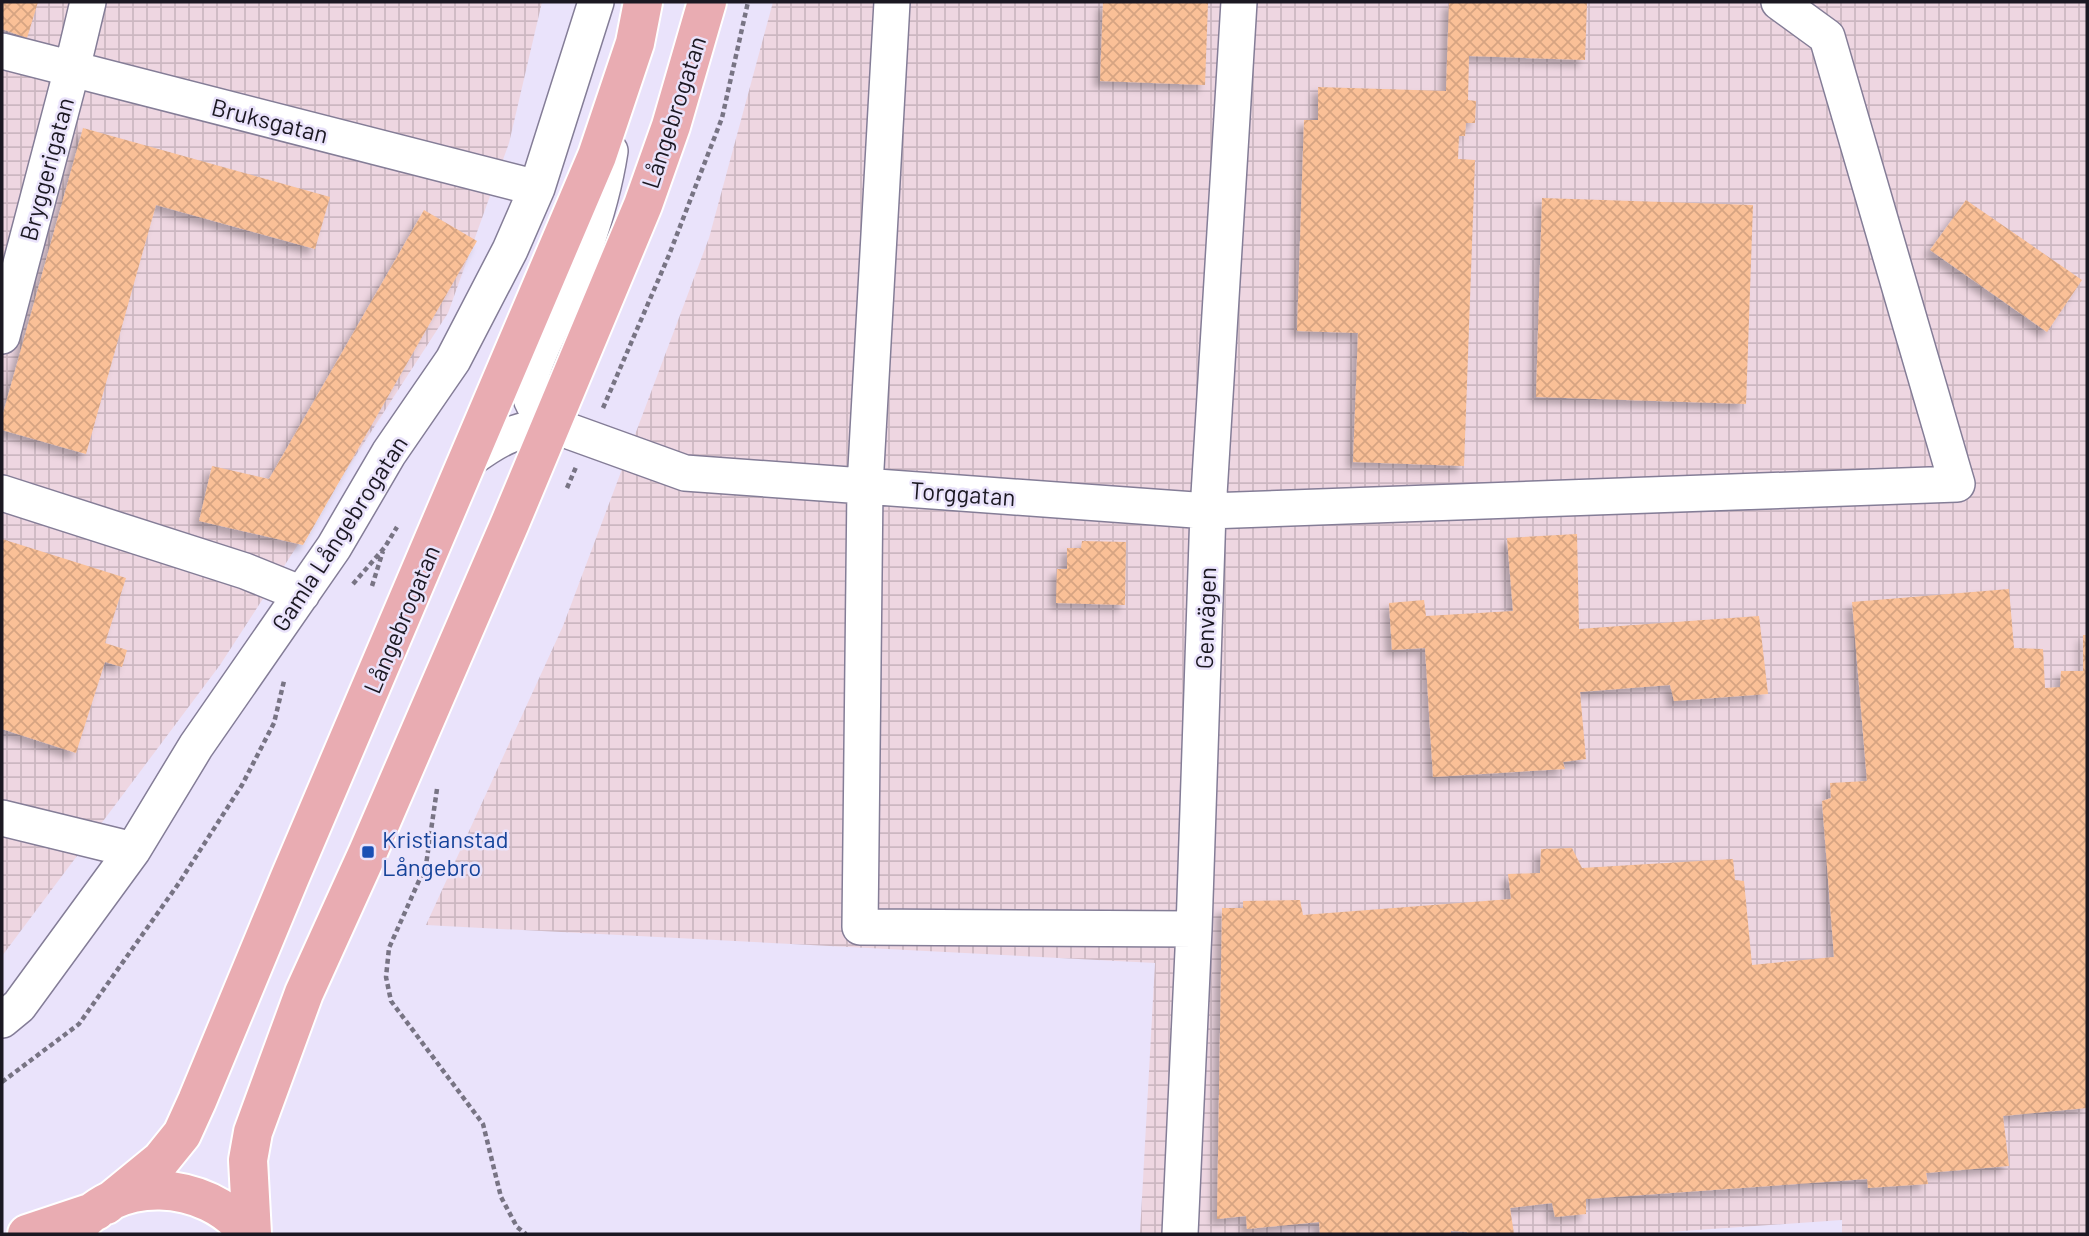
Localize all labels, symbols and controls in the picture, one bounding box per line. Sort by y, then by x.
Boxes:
street label: Långebrogatan [635,32,711,192]
street label: Bruksgatan [209,92,331,148]
street label: Bryggerigatan [13,94,79,244]
street label: Gamla Långebrogatan [265,430,413,636]
street label: Torggatan [909,475,1017,511]
street label: Långebrogatan [357,541,445,697]
street label: Genvägen [1189,566,1221,670]
place label: Kristianstad Långebro [382,824,509,881]
marker: Kristianstad Långebro [360,844,376,860]

